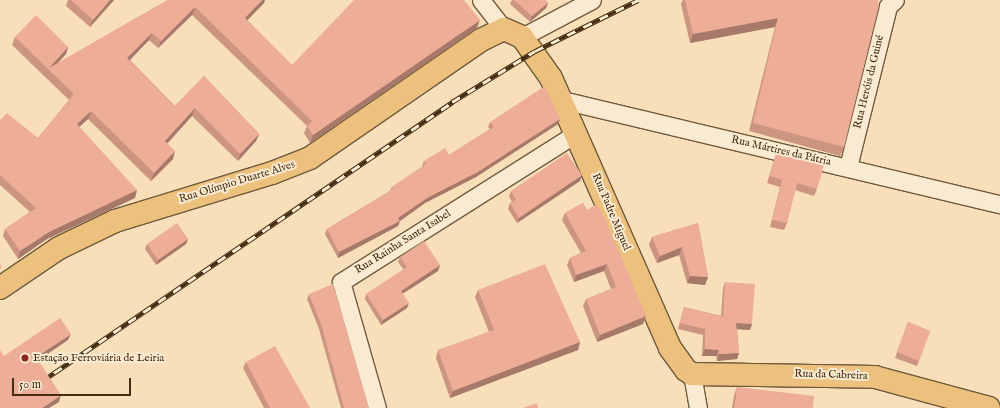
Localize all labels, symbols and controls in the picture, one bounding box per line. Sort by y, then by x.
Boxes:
street label: Rua Heróis da Guiné [851,34,887,130]
street label: Rua Mártires da Pátria [730,133,832,169]
street label: Rua Olímpio Duarte Alves [177,158,297,206]
street label: Rua Padre Miguel [589,171,633,253]
street label: Rua Rainha Santa Isabel [353,207,453,277]
place label: Estação Ferroviária de Leiria [33,351,164,365]
marker: Estação Ferroviária de Leiria [20,353,30,363]
street label: Rua da Cabreira [794,367,868,383]
scale bar [14,370,133,396]
text: 50 m [19,377,41,392]

